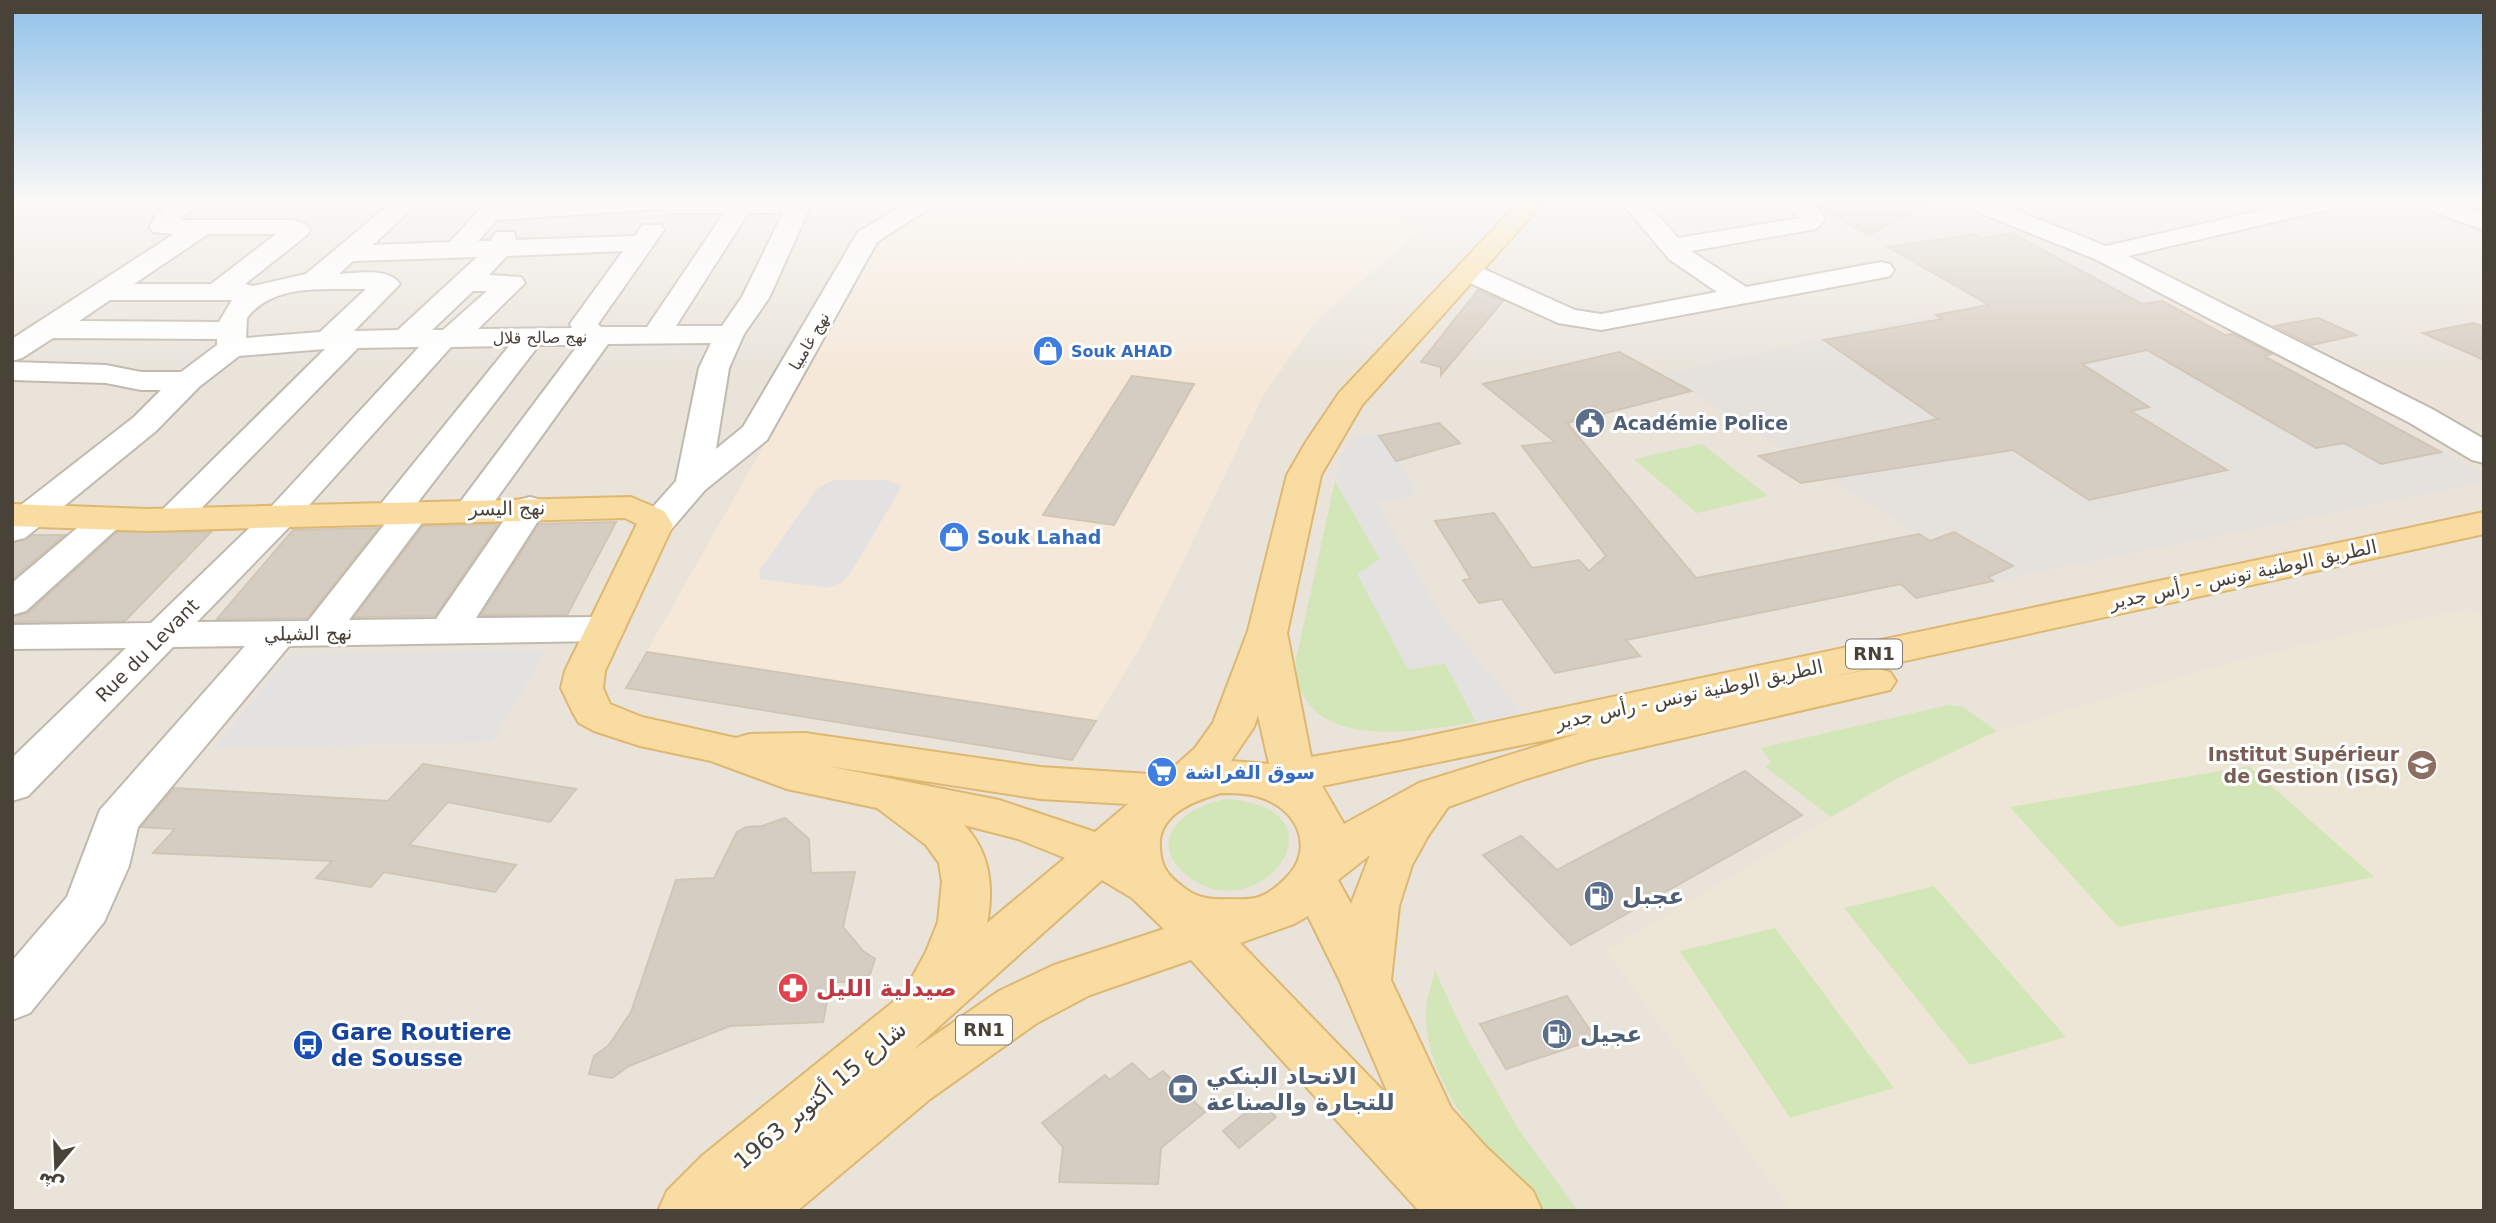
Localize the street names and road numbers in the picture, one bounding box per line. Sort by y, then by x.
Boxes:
street label: نهج غامبيا [785,309,834,374]
street label: نهج صالح قلال [492,327,588,349]
street label: نهج اليسر [468,496,546,521]
street label: الطريق الوطنية تونس - رأس جدير [2106,534,2379,614]
street label: Rue du Levant [91,594,203,706]
street label: نهج الشيلي [264,621,352,646]
road number: RN1 [1846,640,1902,668]
street label: الطريق الوطنية تونس - رأس جدير [1552,654,1825,734]
street label: شارع 15 أكتوبر 1963 [728,1014,912,1175]
road number: RN1 [956,1015,1012,1044]

